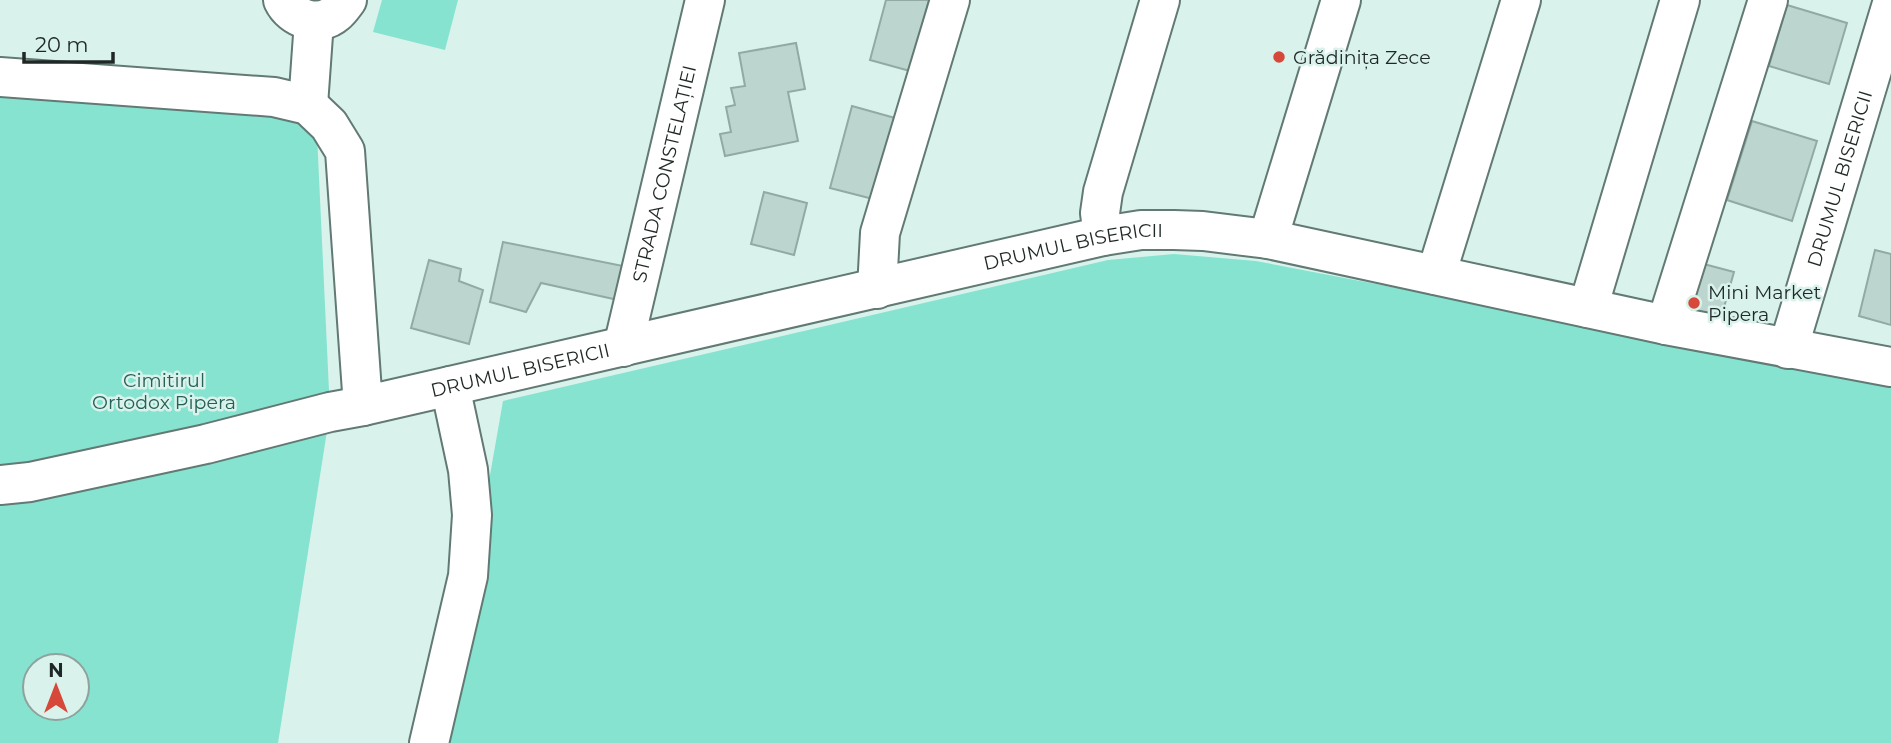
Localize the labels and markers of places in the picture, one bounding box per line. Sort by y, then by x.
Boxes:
place label: Grădinița Zece [1293,46,1431,70]
marker: Grădinița Zece [1271,49,1287,65]
place label: Mini Market Pipera [1708,281,1821,326]
marker: Mini Market Pipera [1686,295,1702,311]

